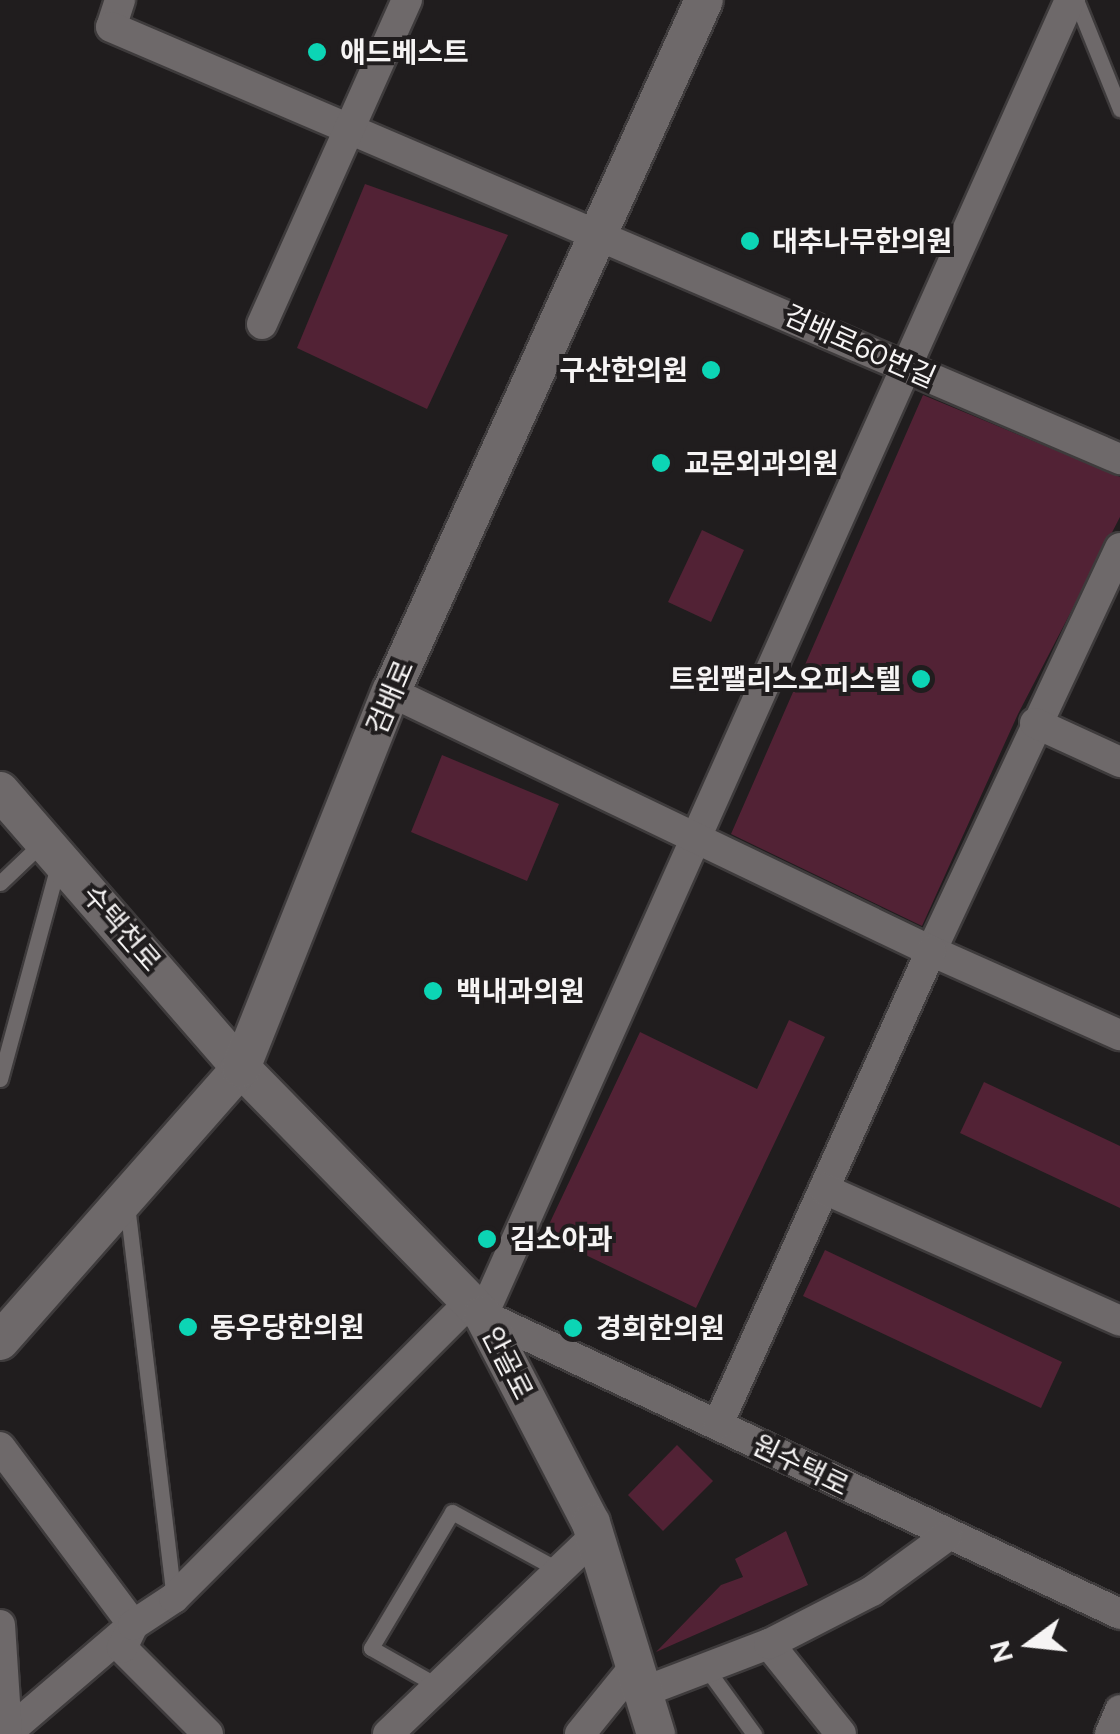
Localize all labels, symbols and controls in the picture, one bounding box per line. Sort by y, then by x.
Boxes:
place label: 애드베스트 [340,35,469,69]
marker: 애드베스트 [304,39,330,65]
place label: 대추나무한의원 [772,224,952,258]
marker: 대추나무한의원 [737,228,763,254]
street label: 검배로60번길 [779,298,941,394]
place label: 구산한의원 [559,353,688,387]
marker: 구산한의원 [698,357,724,383]
place label: 교문외과의원 [684,446,839,480]
marker: 교문외과의원 [648,450,674,476]
street label: 검배로 [359,655,421,739]
place label: 트윈팰리스오피스텔 [669,662,901,696]
marker: 트윈팰리스오피스텔 [910,668,932,690]
street label: 수택천로 [76,878,168,978]
place label: 백내과의원 [456,974,585,1008]
marker: 백내과의원 [420,978,446,1004]
place label: 김소아과 [510,1222,613,1256]
marker: 김소아과 [474,1226,500,1252]
place label: 동우당한의원 [210,1310,365,1344]
place label: 경희한의원 [596,1311,725,1345]
marker: 동우당한의원 [175,1314,201,1340]
marker: 경희한의원 [560,1315,586,1341]
street label: 안골로 [475,1321,541,1405]
street label: 원수택로 [747,1427,855,1503]
north arrow [980,1594,1080,1694]
text: N [982,1637,1020,1667]

